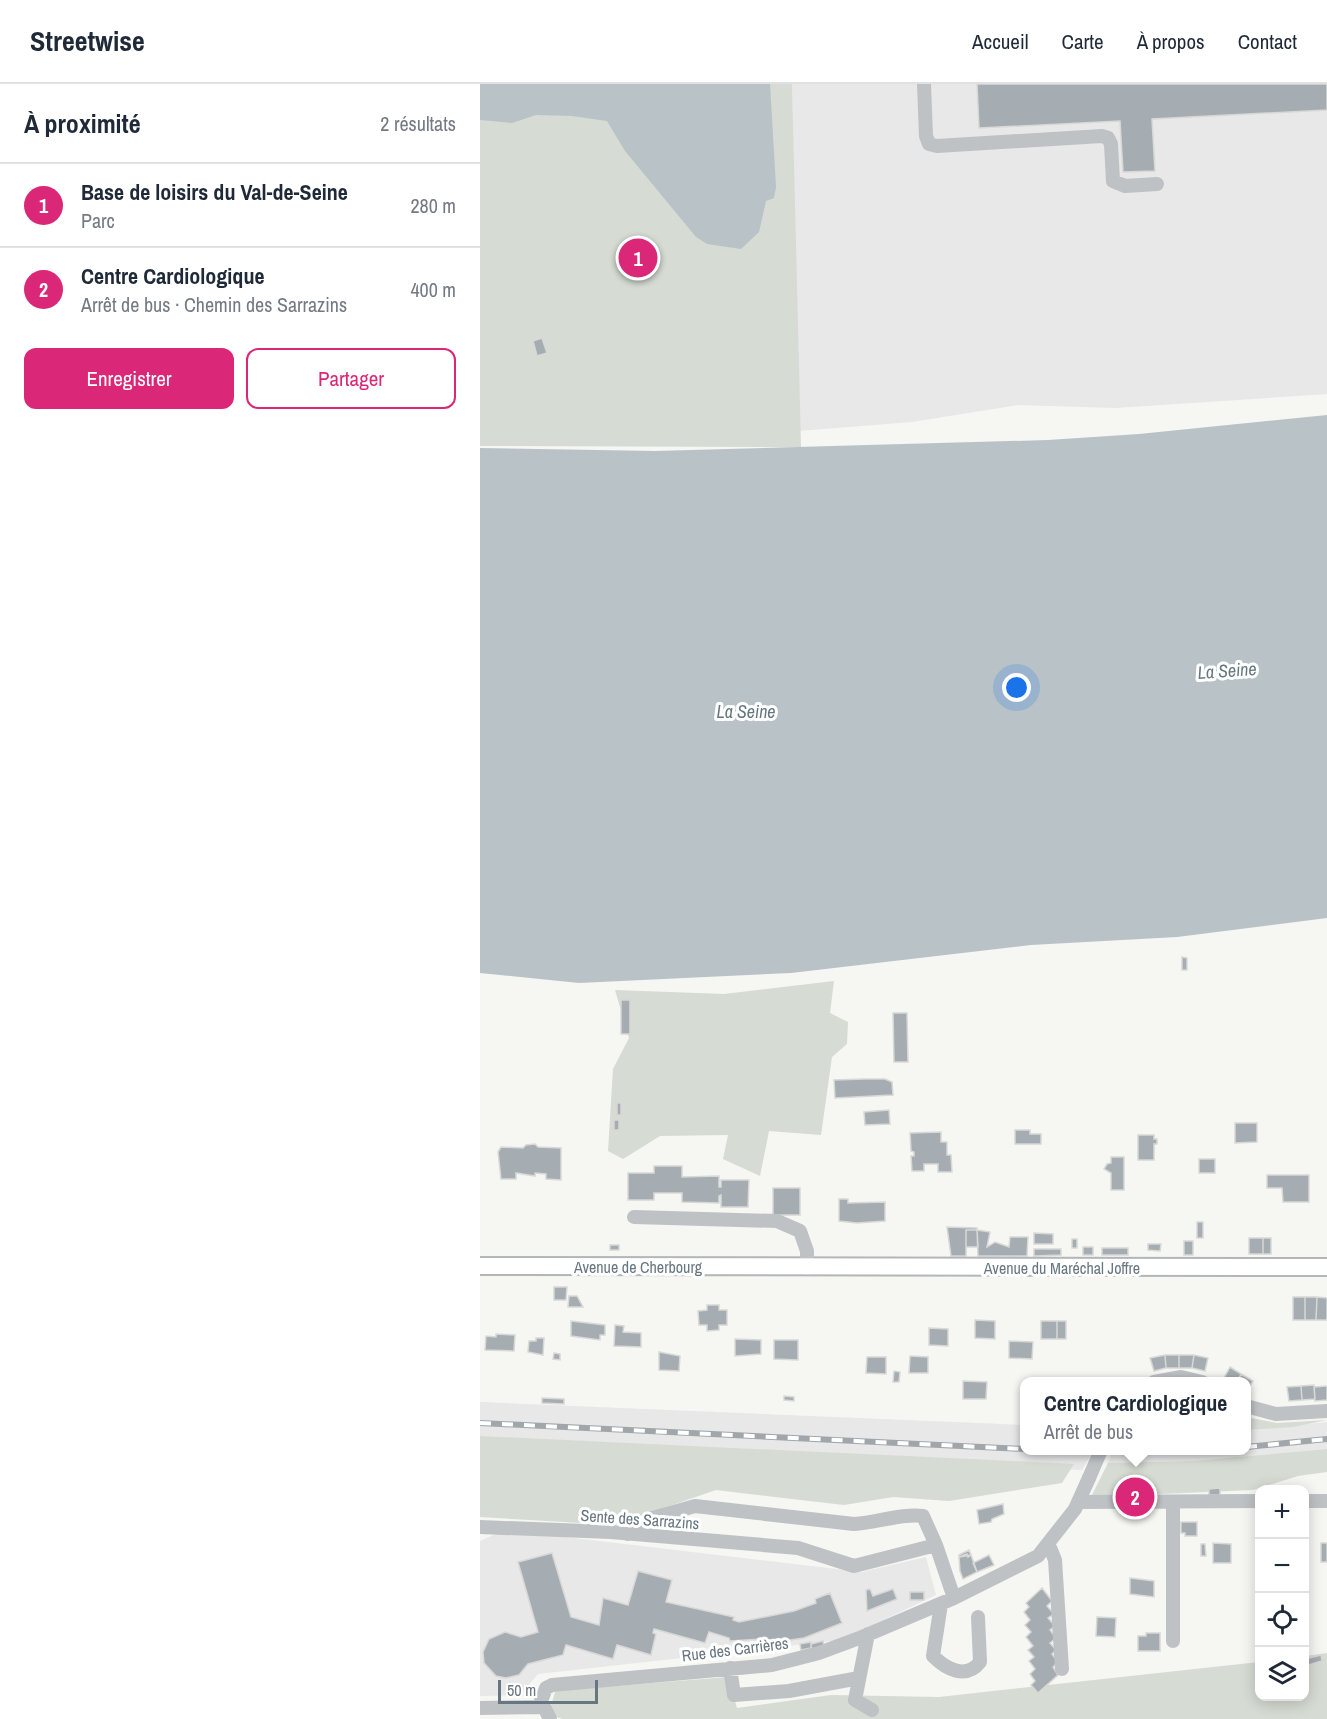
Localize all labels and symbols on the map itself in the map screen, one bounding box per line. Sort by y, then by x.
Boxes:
pin: 1 [618,236,658,280]
water label: La Seine [1197,656,1257,685]
your location [1002,673,1031,702]
water label: La Seine [716,699,776,724]
street label: Avenue de Cherbourg [573,1256,703,1278]
street label: Avenue du Maréchal Joffre [983,1257,1140,1279]
pin: 2 [1116,1474,1154,1520]
street label: Sente des Sarrazins [580,1504,700,1534]
street label: Rue des Carrières [680,1632,790,1666]
scale bar [498,1677,598,1704]

